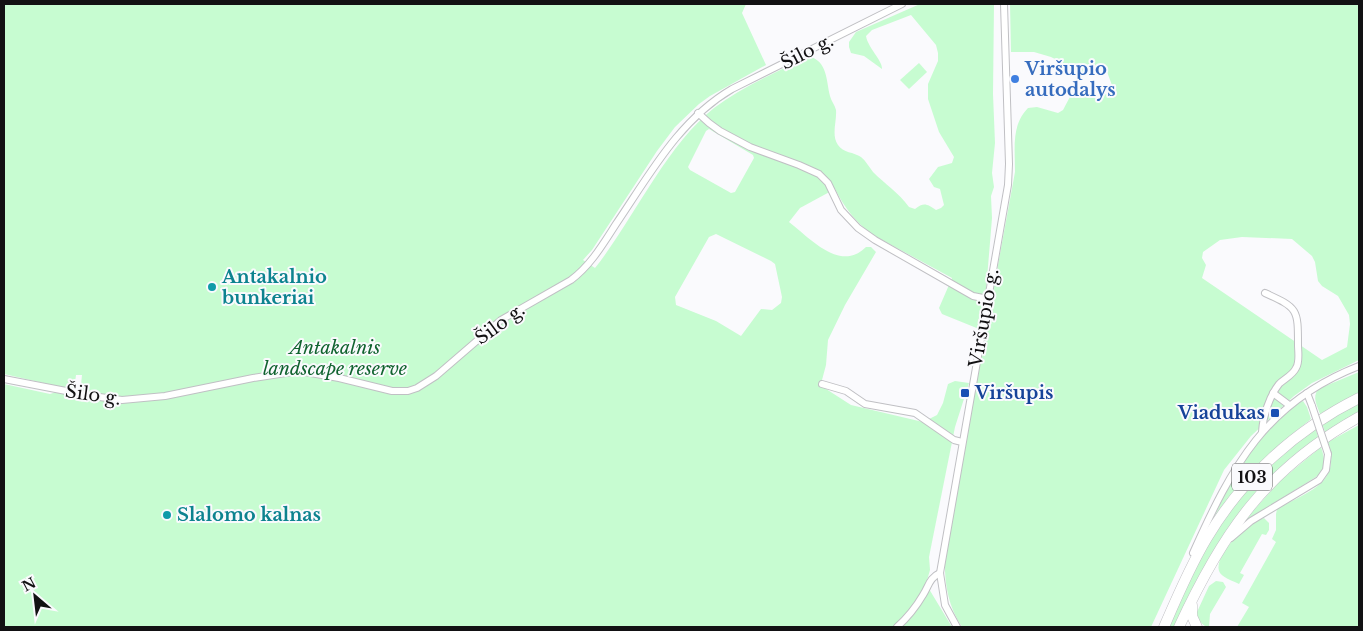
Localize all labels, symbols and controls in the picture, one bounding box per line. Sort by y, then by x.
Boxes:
street label: Šilo g. [777,29,837,75]
place label: Viršupio autodalys [1024,58,1116,101]
marker: Viršupio autodalys [1009,73,1021,85]
place label: Antakalnio bunkeriai [221,266,327,309]
street label: Viršupio g. [964,267,1003,370]
marker: Antakalnio bunkeriai [206,281,218,293]
street label: Šilo g. [470,298,529,349]
park label: Antakalnis landscape reserve [263,337,407,380]
street label: Šilo g. [64,379,122,410]
place label: Viršupis [974,382,1053,404]
marker: Viršupis [959,387,971,399]
place label: Viadukas [1177,402,1265,424]
marker: Viadukas [1269,407,1281,419]
road number: 103 [1232,464,1272,491]
place label: Slalomo kalnas [177,504,321,526]
marker: Slalomo kalnas [161,509,173,521]
north arrow [10,571,60,621]
text: N [19,573,39,596]

